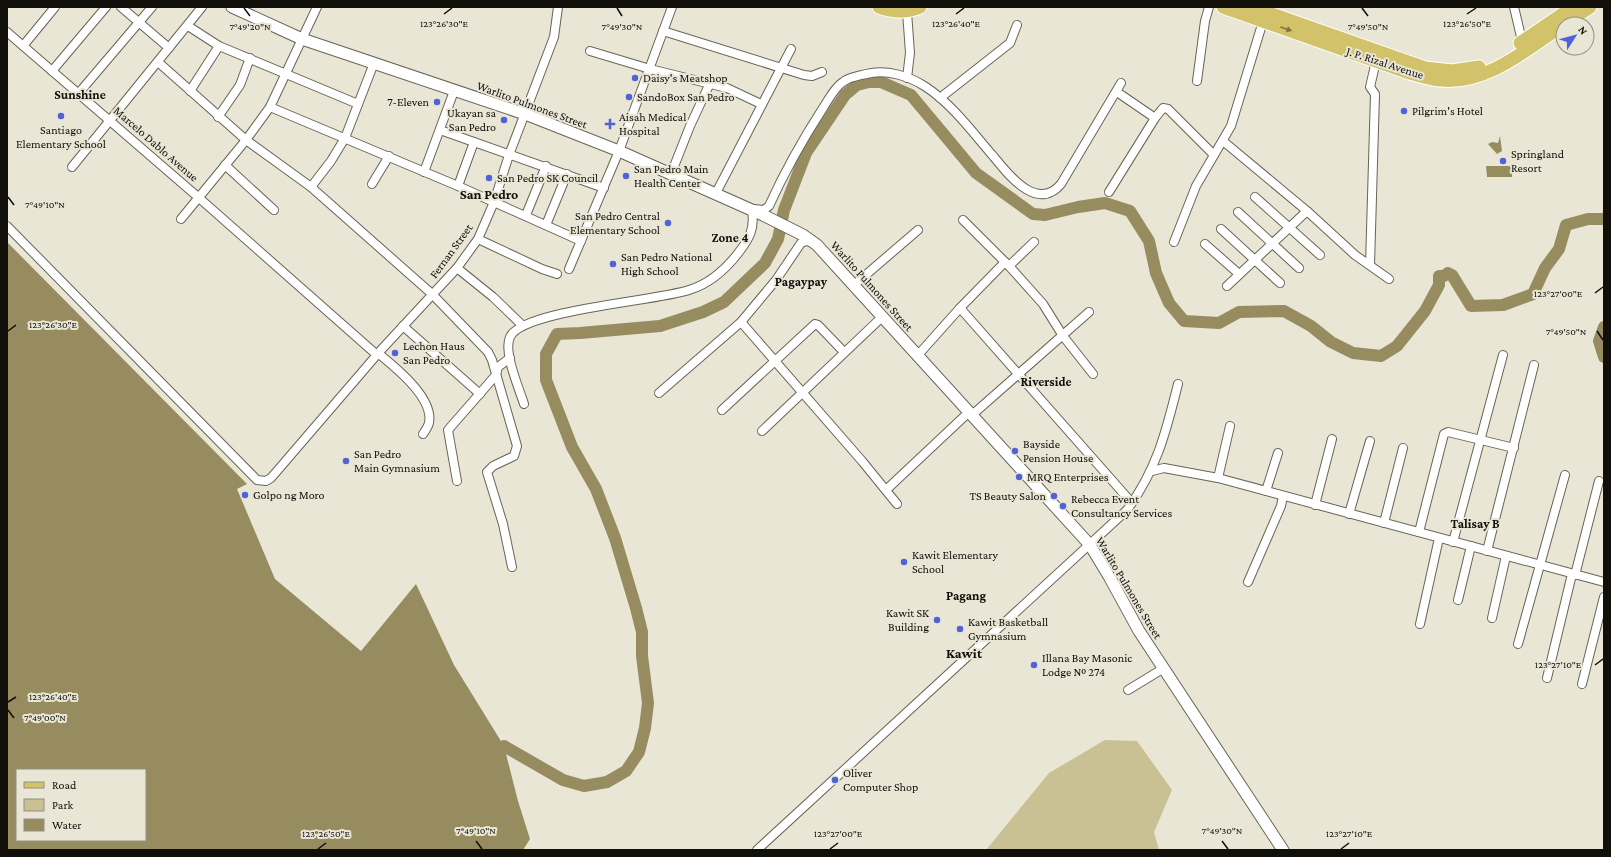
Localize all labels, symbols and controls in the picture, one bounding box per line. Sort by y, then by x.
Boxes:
north arrow [1555,16,1595,56]
text: 123°26'30"E [420,18,469,29]
text: 123°26'40"E [932,18,981,29]
text: 123°26'50"E [1443,18,1491,29]
text: 7°49'20"N [229,21,271,32]
text: 7°49'30"N [602,21,643,32]
text: 7°49'50"N [1348,21,1389,32]
text: N [1576,24,1590,37]
one-way arrow [1281,27,1293,33]
street label: J. P. Rizal Avenue [1344,44,1425,82]
place label: Daisy's Meatshop [643,71,728,85]
marker: Daisy's Meatshop [630,73,640,83]
street label: Warlito Pulmones Street [475,78,590,132]
district label: Sunshine [54,87,106,102]
place label: SandoBox San Pedro [637,90,734,104]
marker: SandoBox San Pedro [624,92,634,102]
place label: 7-Eleven [387,95,430,109]
marker: 7-Eleven [432,97,442,107]
street label: Marcelo Dablo Avenue [111,103,201,185]
place label: Pilgrim's Hotel [1412,104,1483,118]
place label: Ukayan sa San Pedro [447,106,496,134]
marker: Pilgrim's Hotel [1399,106,1409,116]
place label: Aisah Medical Hospital [619,110,686,138]
marker: Santiago Elementary School [56,111,66,121]
marker: Ukayan sa San Pedro [499,115,509,125]
marker: Aisah Medical Hospital [604,118,616,130]
place label: Santiago Elementary School [16,123,106,151]
place label: Springland Resort [1511,147,1565,175]
marker: Springland Resort [1498,156,1508,166]
place label: San Pedro Main Health Center [634,162,709,190]
place label: San Pedro SK Council [497,171,598,185]
marker: San Pedro Main Health Center [621,171,631,181]
marker: San Pedro SK Council [484,173,494,183]
district label: San Pedro [460,186,518,202]
text: 7°49'10"N [25,199,65,210]
place label: San Pedro Central Elementary School [570,209,660,237]
marker: San Pedro Central Elementary School [663,218,673,228]
street label: Fernan Street [427,220,476,281]
district label: Zone 4 [712,230,748,245]
street label: Warlito Pulmones Street [828,238,917,335]
place label: San Pedro National High School [621,250,712,278]
marker: San Pedro National High School [608,259,618,269]
district label: Pagaypay [775,274,828,289]
text: 123°27'00"E [1534,288,1583,299]
text: 123°26'30"E [29,319,78,330]
text: 7°49'50"N [1546,326,1587,337]
place label: Lechon Haus San Pedro [403,339,465,367]
marker: Lechon Haus San Pedro [390,348,400,358]
district label: Riverside [1020,374,1072,389]
place label: Bayside Pension House [1023,437,1093,465]
marker: Bayside Pension House [1010,446,1020,456]
place label: San Pedro Main Gymnasium [354,447,440,475]
marker: San Pedro Main Gymnasium [341,456,351,466]
place label: MRQ Enterprises [1027,470,1109,484]
marker: MRQ Enterprises [1014,472,1024,482]
place label: Golpo ng Moro [253,488,325,502]
place label: TS Beauty Salon [969,489,1047,503]
marker: Golpo ng Moro [240,490,250,500]
marker: TS Beauty Salon [1049,491,1059,501]
place label: Rebecca Event Consultancy Services [1071,492,1172,520]
marker: Rebecca Event Consultancy Services [1058,501,1068,511]
district label: Talisay B [1450,516,1500,531]
street label: Warlito Pulmones Street [1093,534,1166,642]
place label: Kawit Elementary School [912,548,999,576]
marker: Kawit Elementary School [899,557,909,567]
district label: Pagang [946,588,987,603]
place label: Kawit SK Building [886,606,929,634]
marker: Kawit SK Building [932,615,942,625]
place label: Kawit Basketball Gymnasium [968,615,1048,643]
marker: Kawit Basketball Gymnasium [955,624,965,634]
district label: Kawit [946,645,983,661]
place label: Illana Bay Masonic Lodge № 274 [1042,651,1132,679]
text: 123°27'10"E [1535,659,1582,670]
marker: Illana Bay Masonic Lodge № 274 [1029,660,1039,670]
text: 123°26'40"E [29,691,78,702]
text: 7°49'00"N [24,712,66,723]
place label: Oliver Computer Shop [843,766,918,794]
legend [16,769,146,841]
marker: Oliver Computer Shop [830,775,840,785]
text: Road [52,778,77,792]
text: Park [52,798,74,812]
text: Water [52,818,82,832]
text: 7°49'10"N [456,825,496,836]
text: 7°49'30"N [1202,825,1243,836]
text: 123°26'50"E [302,828,350,839]
text: 123°27'00"E [814,828,863,839]
text: 123°27'10"E [1326,828,1373,839]

